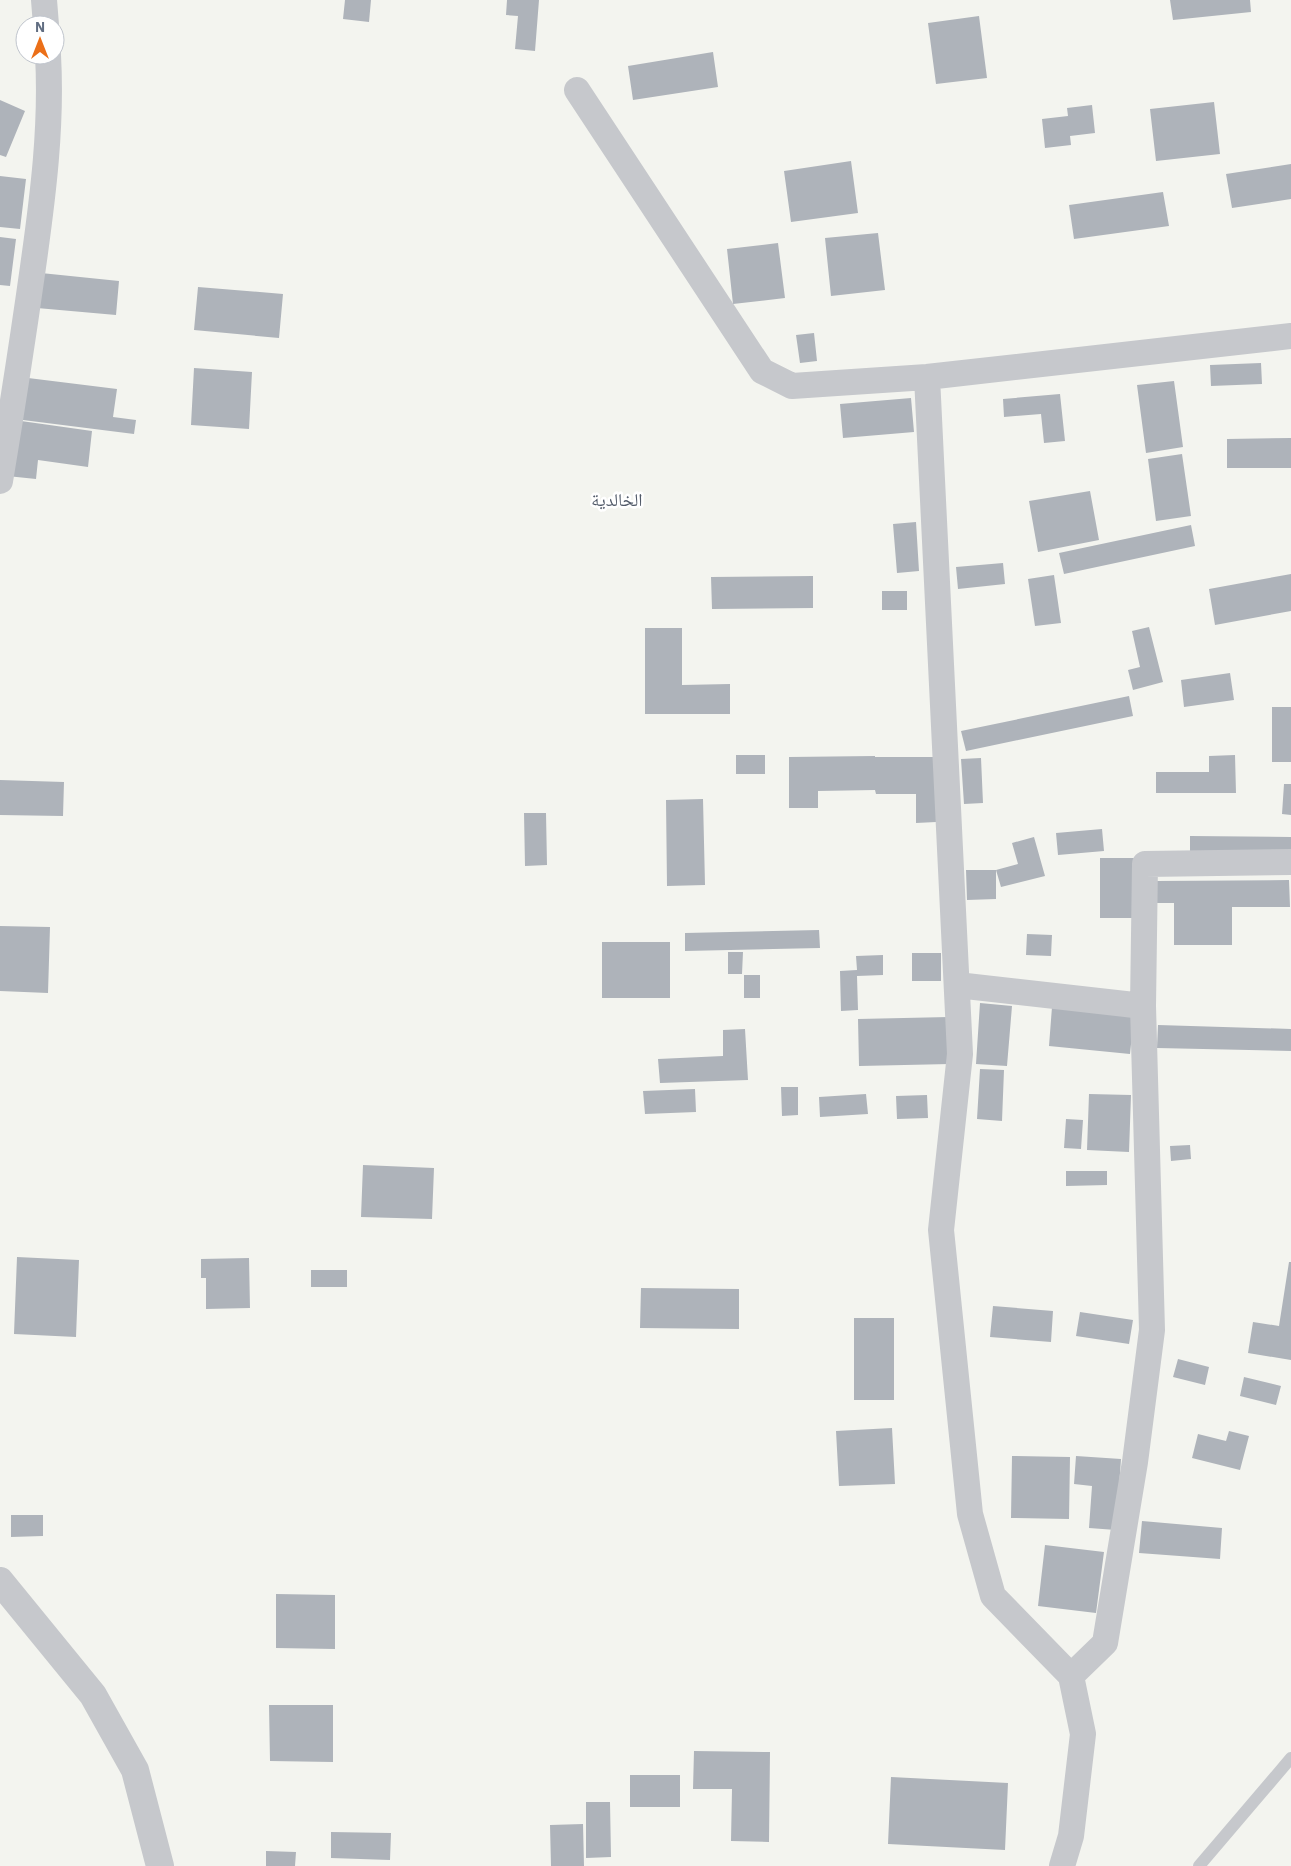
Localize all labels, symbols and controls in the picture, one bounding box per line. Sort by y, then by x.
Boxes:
north arrow [15,15,65,65]
text: N [35,18,45,36]
district label: الخالدية [591,488,643,511]

